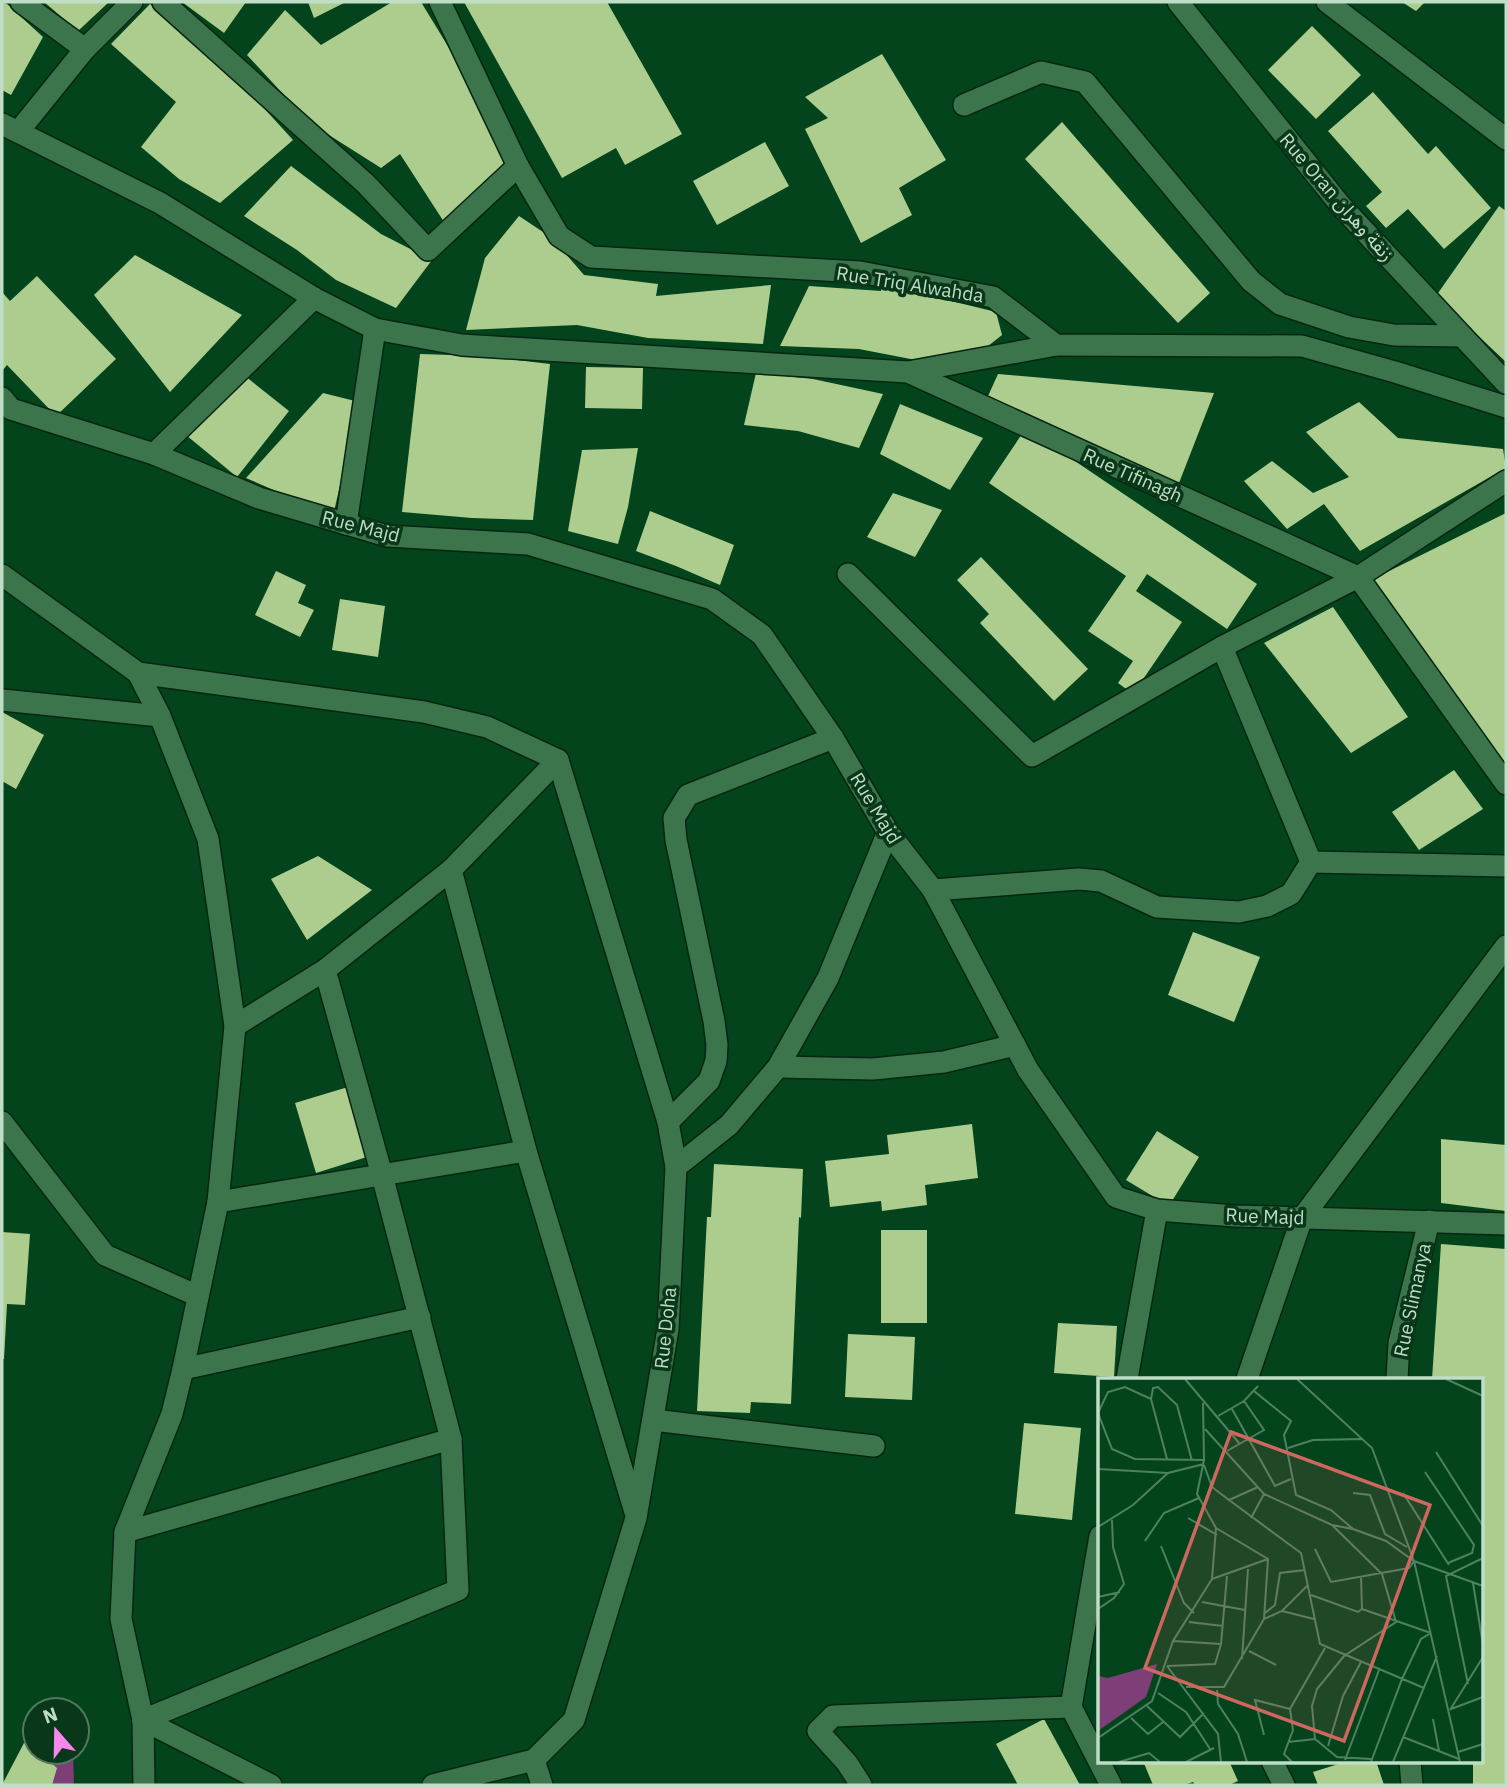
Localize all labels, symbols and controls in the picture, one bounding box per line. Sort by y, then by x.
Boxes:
street label: Rue Oran زنقة وهران [1275,128,1399,266]
street label: Rue Triq Alwahda [835,261,985,307]
street label: Rue Tifinagh [1080,442,1186,508]
street label: Rue Majd [320,505,402,547]
street label: Rue Majd [845,768,907,848]
street label: Rue Majd [1225,1203,1305,1229]
street label: Rue Slimanya [1388,1241,1436,1359]
street label: Rue Doha [649,1286,681,1370]
inset map [1098,1378,1484,1762]
north arrow [21,1696,91,1766]
text: N [40,1701,61,1729]

